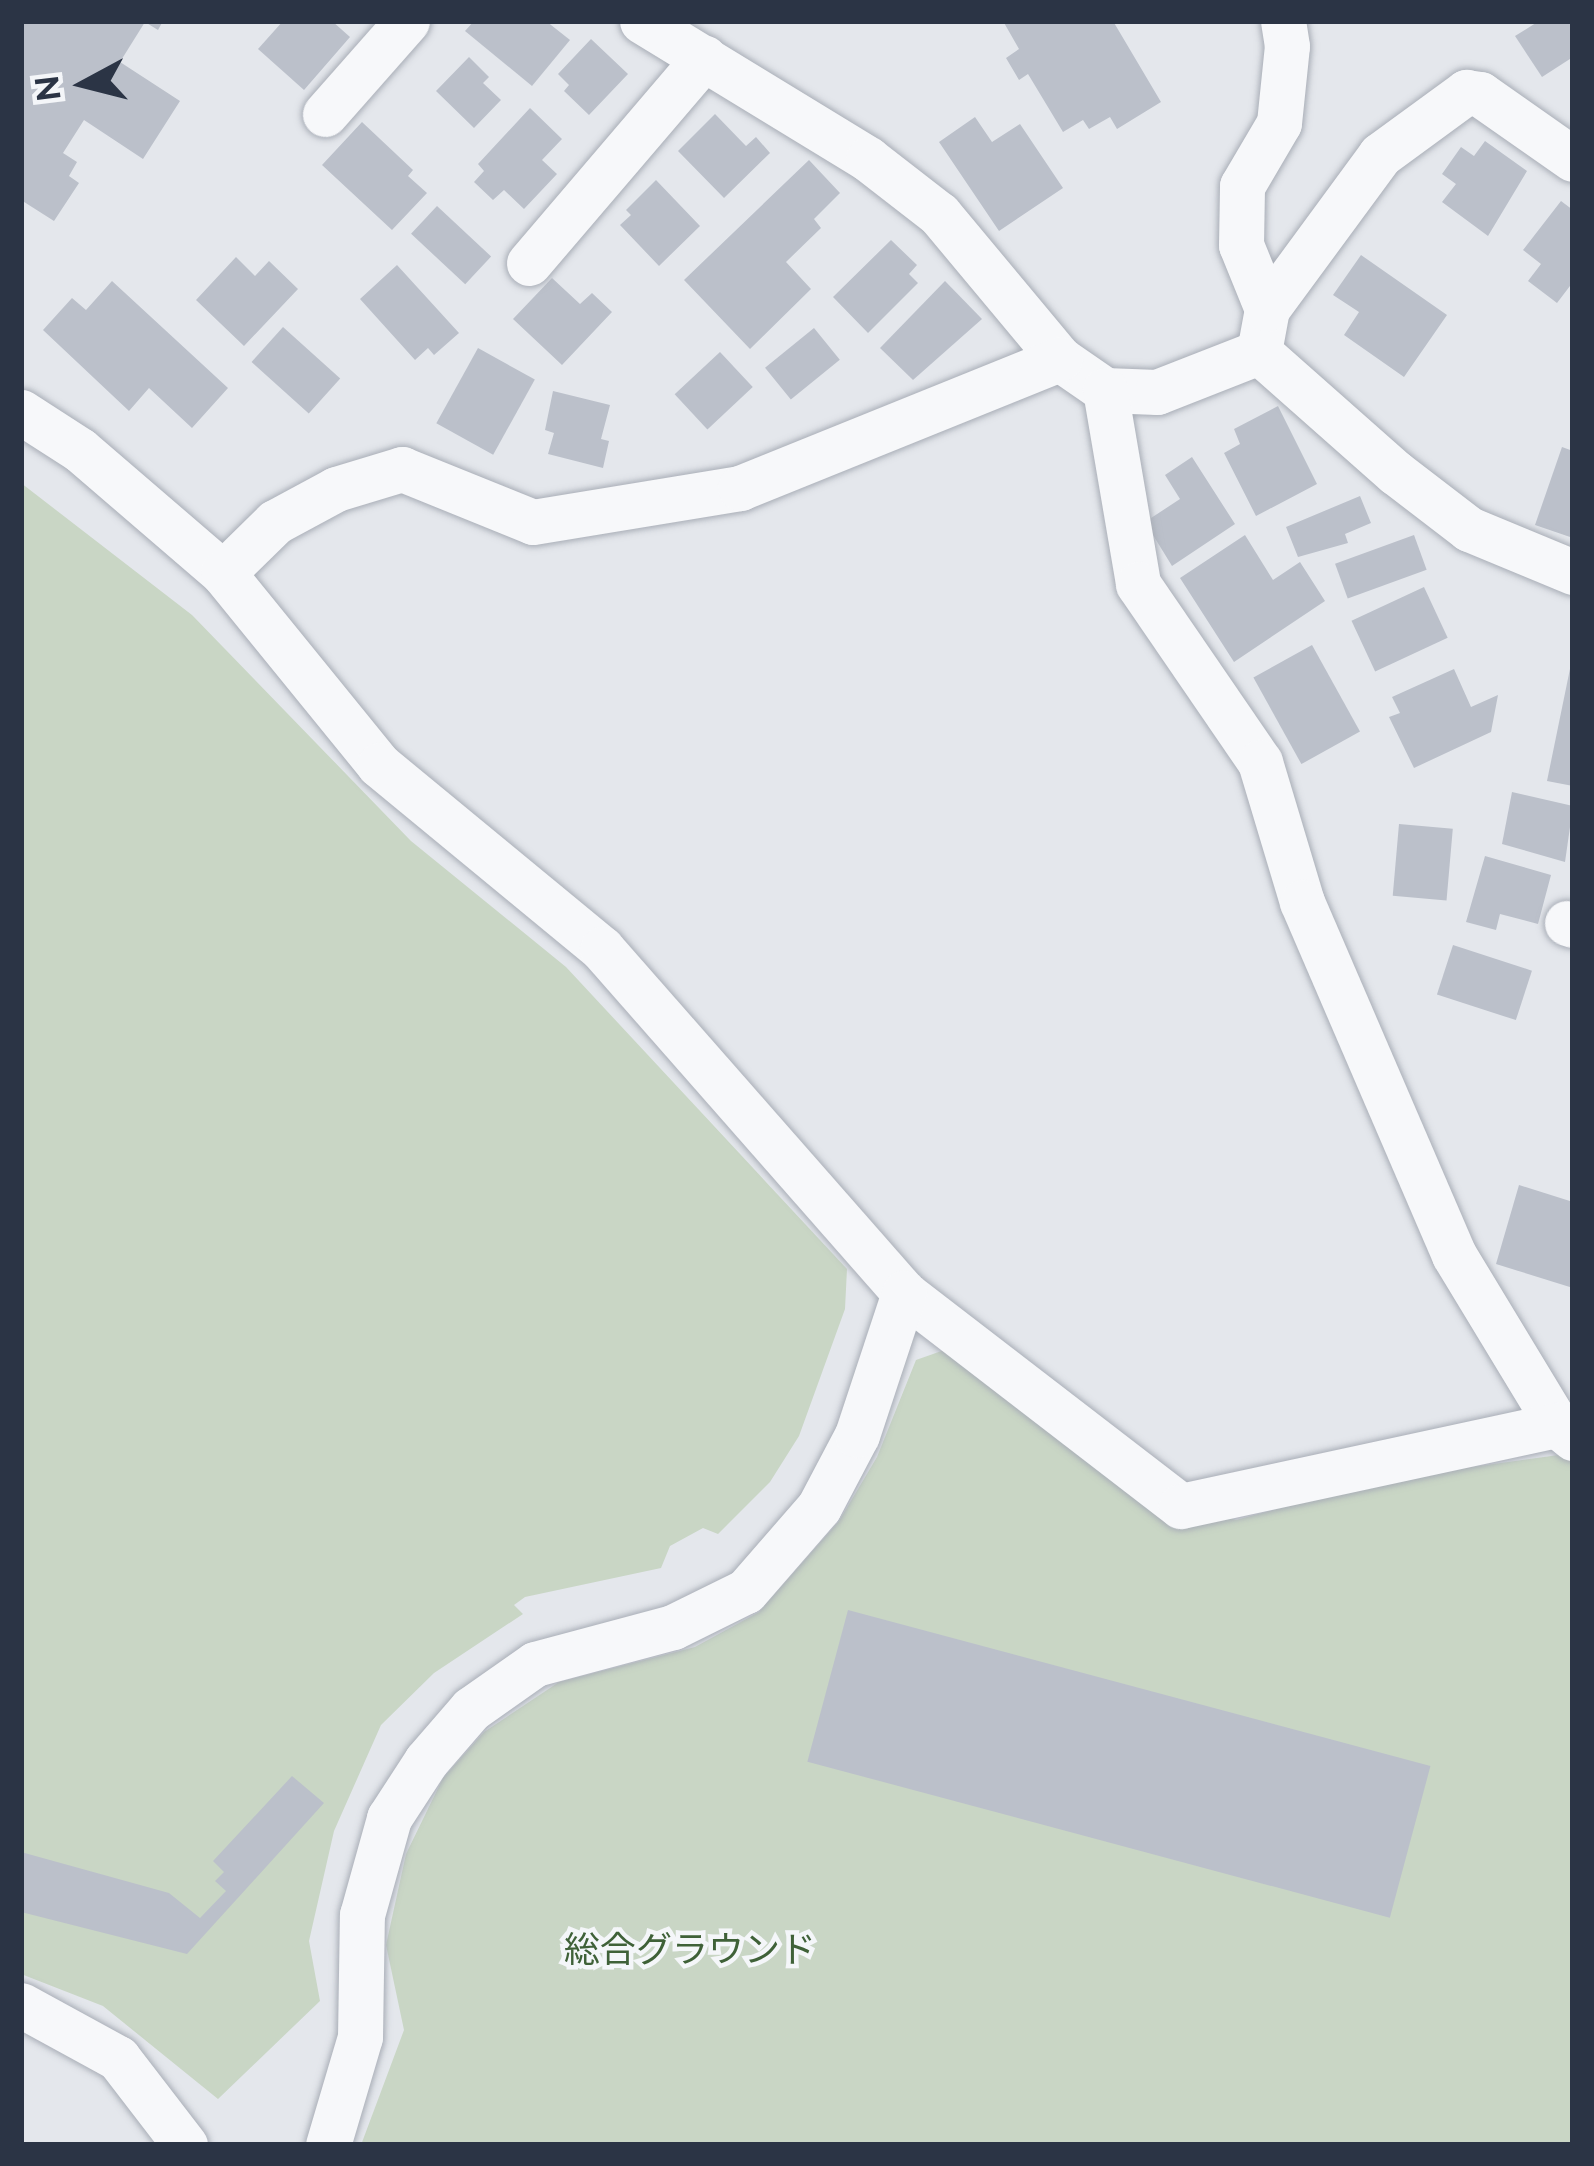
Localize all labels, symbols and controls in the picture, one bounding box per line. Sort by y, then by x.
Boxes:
north arrow [24,24,144,144]
text: N [27,74,69,103]
park label: 総合グラウンド [564,1928,816,1972]

